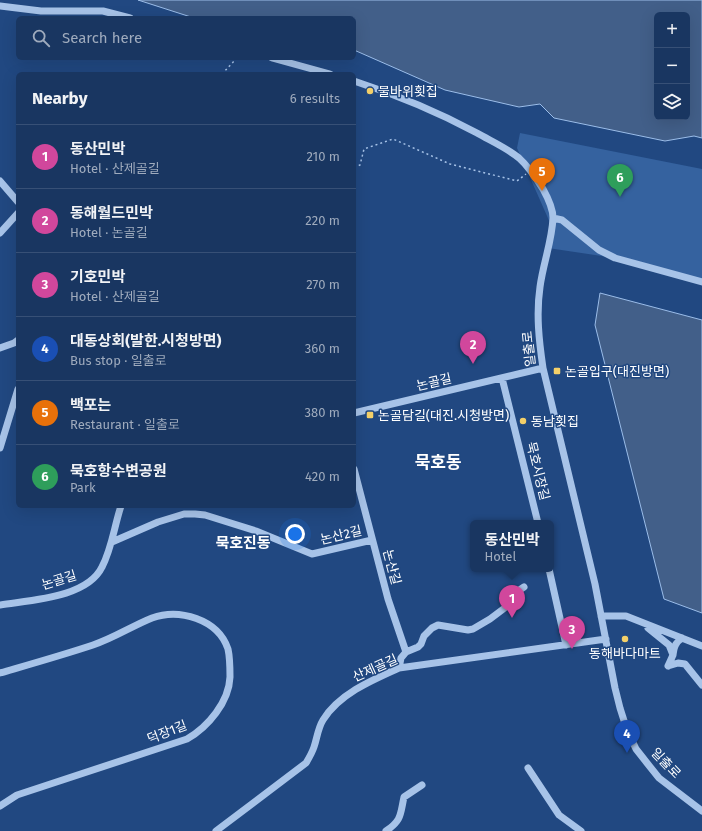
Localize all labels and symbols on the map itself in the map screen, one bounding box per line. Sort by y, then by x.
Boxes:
place label: 물바위횟집 [378,84,438,99]
marker: 물바위횟집 [365,86,375,96]
pin: 5 [529,158,555,191]
pin: 6 [607,164,633,197]
street label: 일출로 [520,330,538,368]
pin: 2 [460,331,486,364]
place label: 논골입구(대진방면) [565,364,669,379]
marker: 논골입구(대진방면) [552,366,562,376]
street label: 논골길 [415,371,453,393]
place label: 논골담길(대진.시청방면) [378,408,509,423]
marker: 논골담길(대진.시청방면) [365,410,375,420]
place label: 동남횟집 [531,414,579,429]
marker: 동남횟집 [518,416,528,426]
street label: 묵호시장길 [523,440,553,502]
district label: 묵호동 [415,452,462,473]
street label: 논산2길 [319,523,363,547]
your location [285,524,305,544]
district label: 묵호진동 [215,534,271,552]
street label: 논산길 [380,548,404,586]
street label: 논골길 [40,568,78,592]
pin: 1 [499,585,525,618]
pin: 3 [559,616,585,649]
marker: 동해바다마트 [620,634,630,644]
place label: 동해바다마트 [589,646,661,661]
street label: 산제골길 [350,651,400,685]
street label: 덕장1길 [145,718,189,746]
pin: 4 [614,720,640,753]
street label: 일출로 [648,745,684,781]

